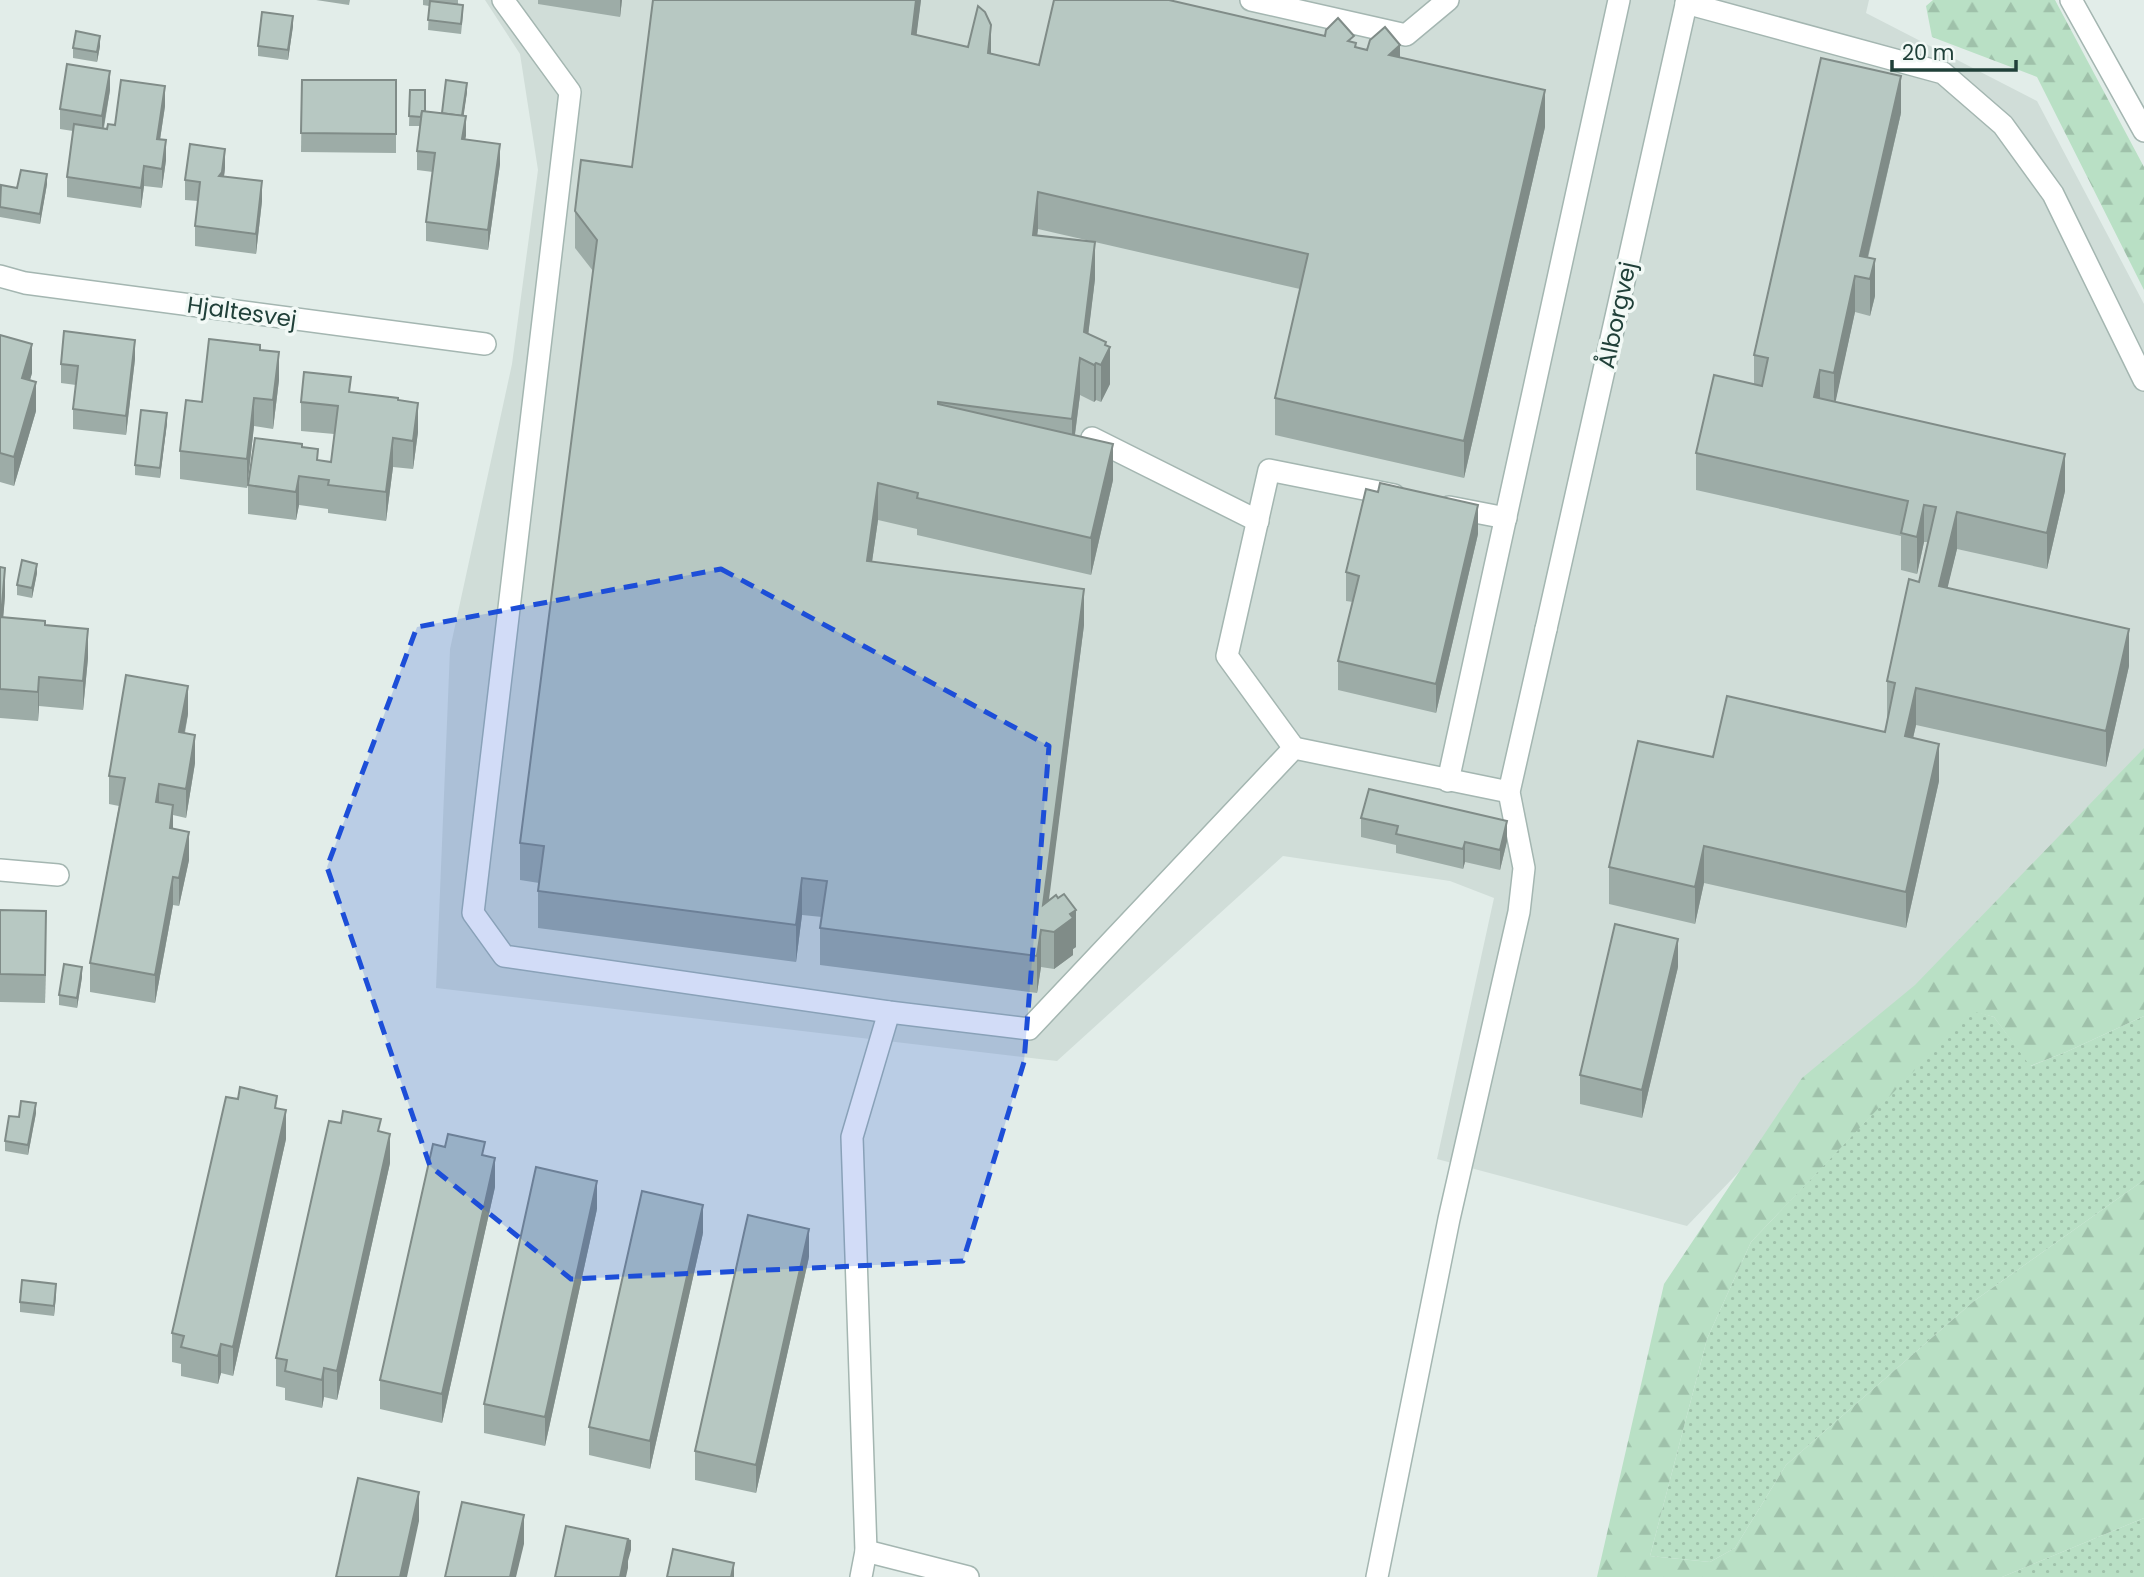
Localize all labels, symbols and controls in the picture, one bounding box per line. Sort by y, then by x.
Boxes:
scale bar [1892,28,2016,72]
text: 20 m [1902,38,1955,67]
street label: Ålborgvej [1590,259,1644,371]
street label: Hjaltesvej [185,288,299,336]

